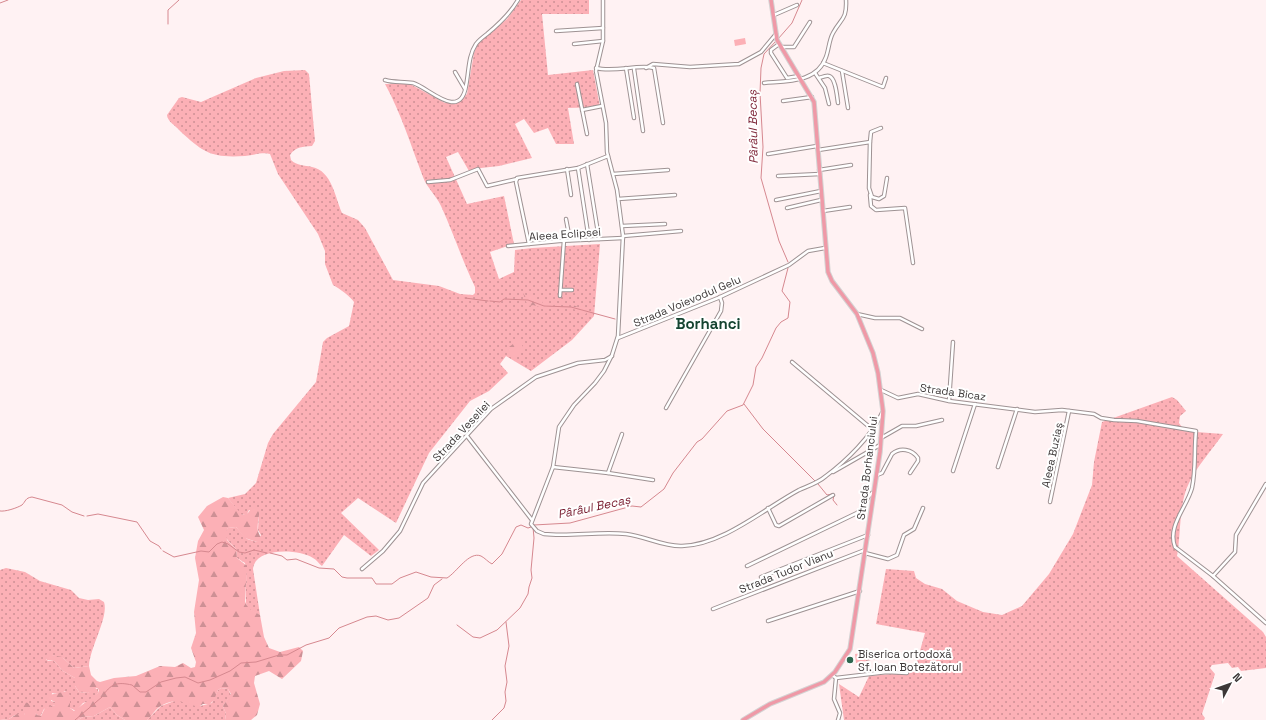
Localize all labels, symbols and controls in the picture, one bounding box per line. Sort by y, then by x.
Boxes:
water label: Pârâul Becaș [744,89,762,164]
street label: Aleea Eclipsei [529,224,602,243]
street label: Strada Voievodul Gelu [631,272,743,330]
district label: Borhanci [675,314,741,333]
street label: Strada Bicaz [919,380,987,404]
street label: Strada Veseliei [429,398,493,464]
street label: Strada Borhanciului [854,415,880,521]
street label: Aleea Buziaş [1038,421,1066,489]
water label: Pârâul Becaș [556,491,632,522]
street label: Strada Tudor Vianu [737,546,835,596]
place label: Biserica ortodoxă Sf. Ioan Botezătorul [858,647,962,674]
marker: Biserica ortodoxă Sf. Ioan Botezătorul [845,655,855,665]
north arrow [1210,664,1250,704]
text: N [1230,670,1245,685]

